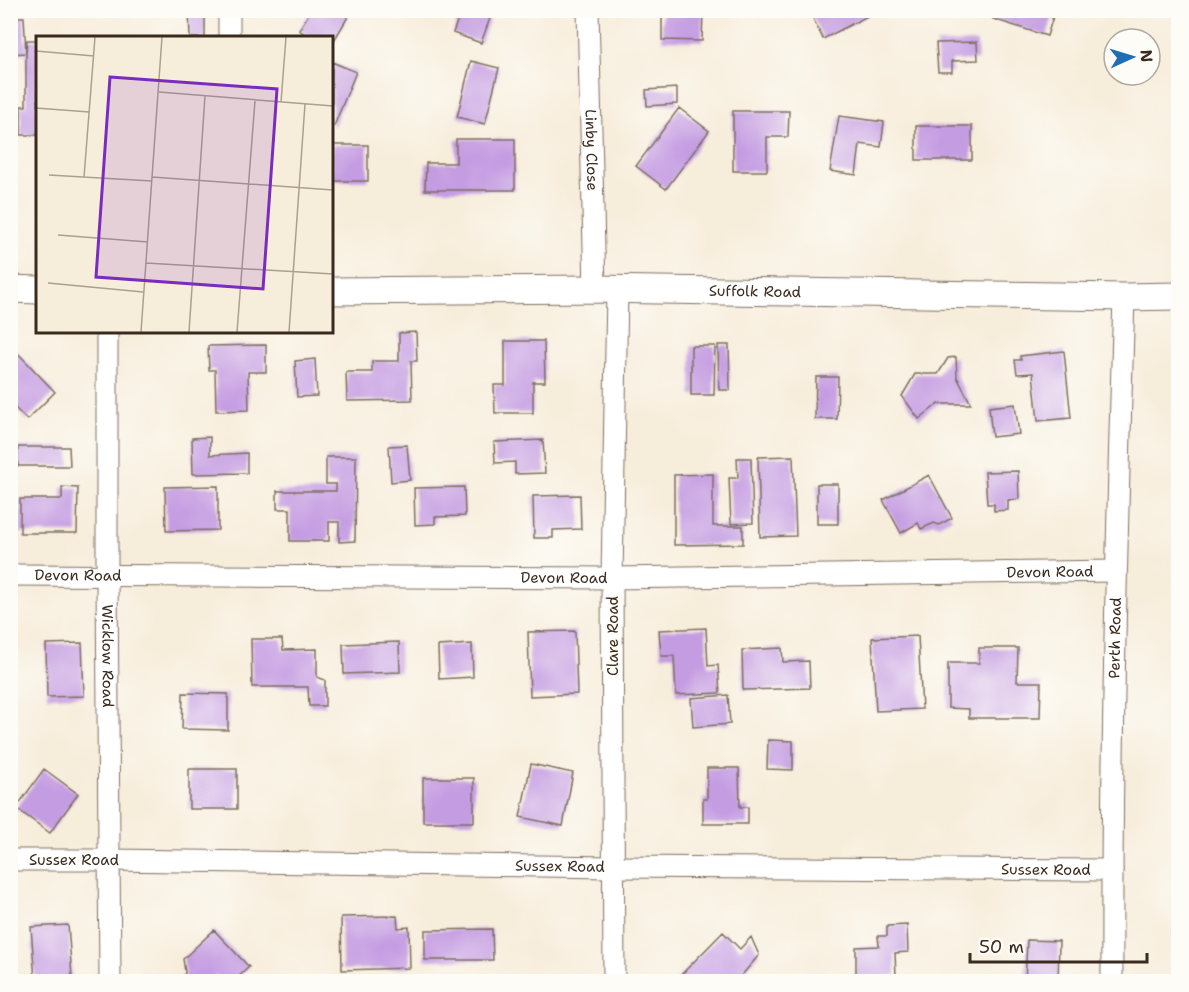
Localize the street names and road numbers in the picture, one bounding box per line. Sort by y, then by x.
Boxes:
street label: Linby Close [580,109,603,191]
street label: Suffolk Road [709,281,802,302]
street label: Devon Road [1006,561,1094,583]
street label: Devon Road [34,565,122,586]
street label: Devon Road [520,568,608,588]
street label: Clare Road [603,595,623,676]
street label: Perth Road [1104,597,1126,679]
street label: Wicklow Road [97,604,118,708]
street label: Sussex Road [29,850,120,870]
street label: Sussex Road [515,856,606,877]
street label: Sussex Road [1001,859,1091,880]

